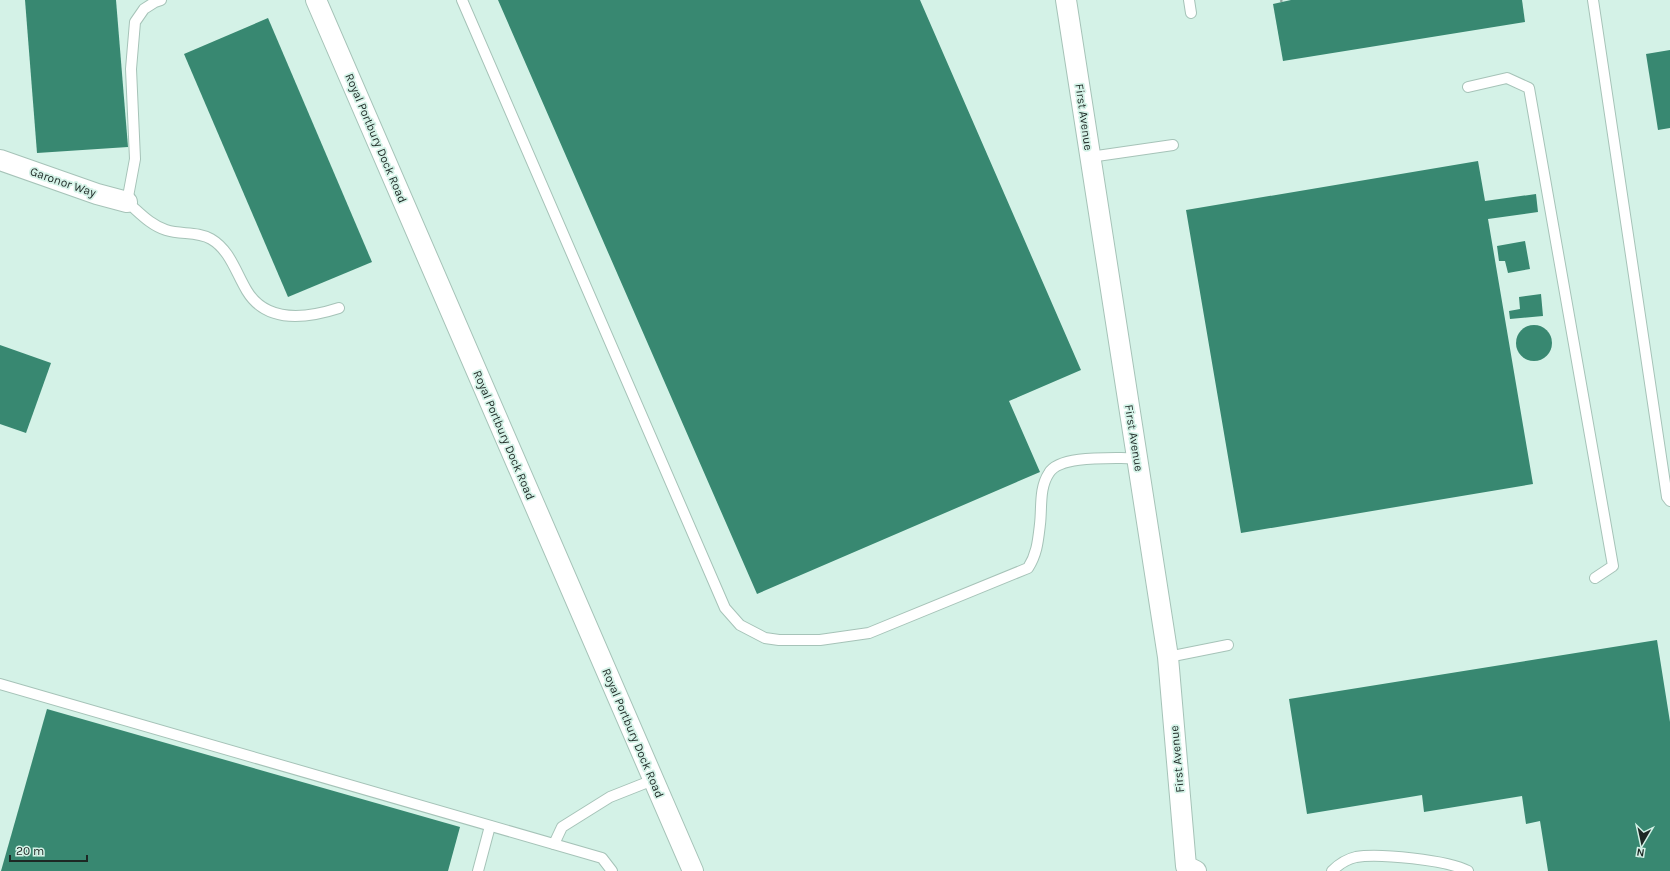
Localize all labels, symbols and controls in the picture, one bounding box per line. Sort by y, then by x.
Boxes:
street label: Royal Portbury Dock Road [342,71,410,205]
street label: First Avenue [1072,83,1096,151]
street label: Garonor Way [28,164,98,200]
street label: Royal Portbury Dock Road [470,368,538,502]
street label: First Avenue [1122,404,1146,472]
street label: Royal Portbury Dock Road [599,666,667,800]
street label: First Avenue [1167,725,1187,793]
north arrow [1622,823,1662,863]
scale bar [10,837,87,863]
text: 20 m [16,844,44,858]
text: N [1636,845,1645,859]

